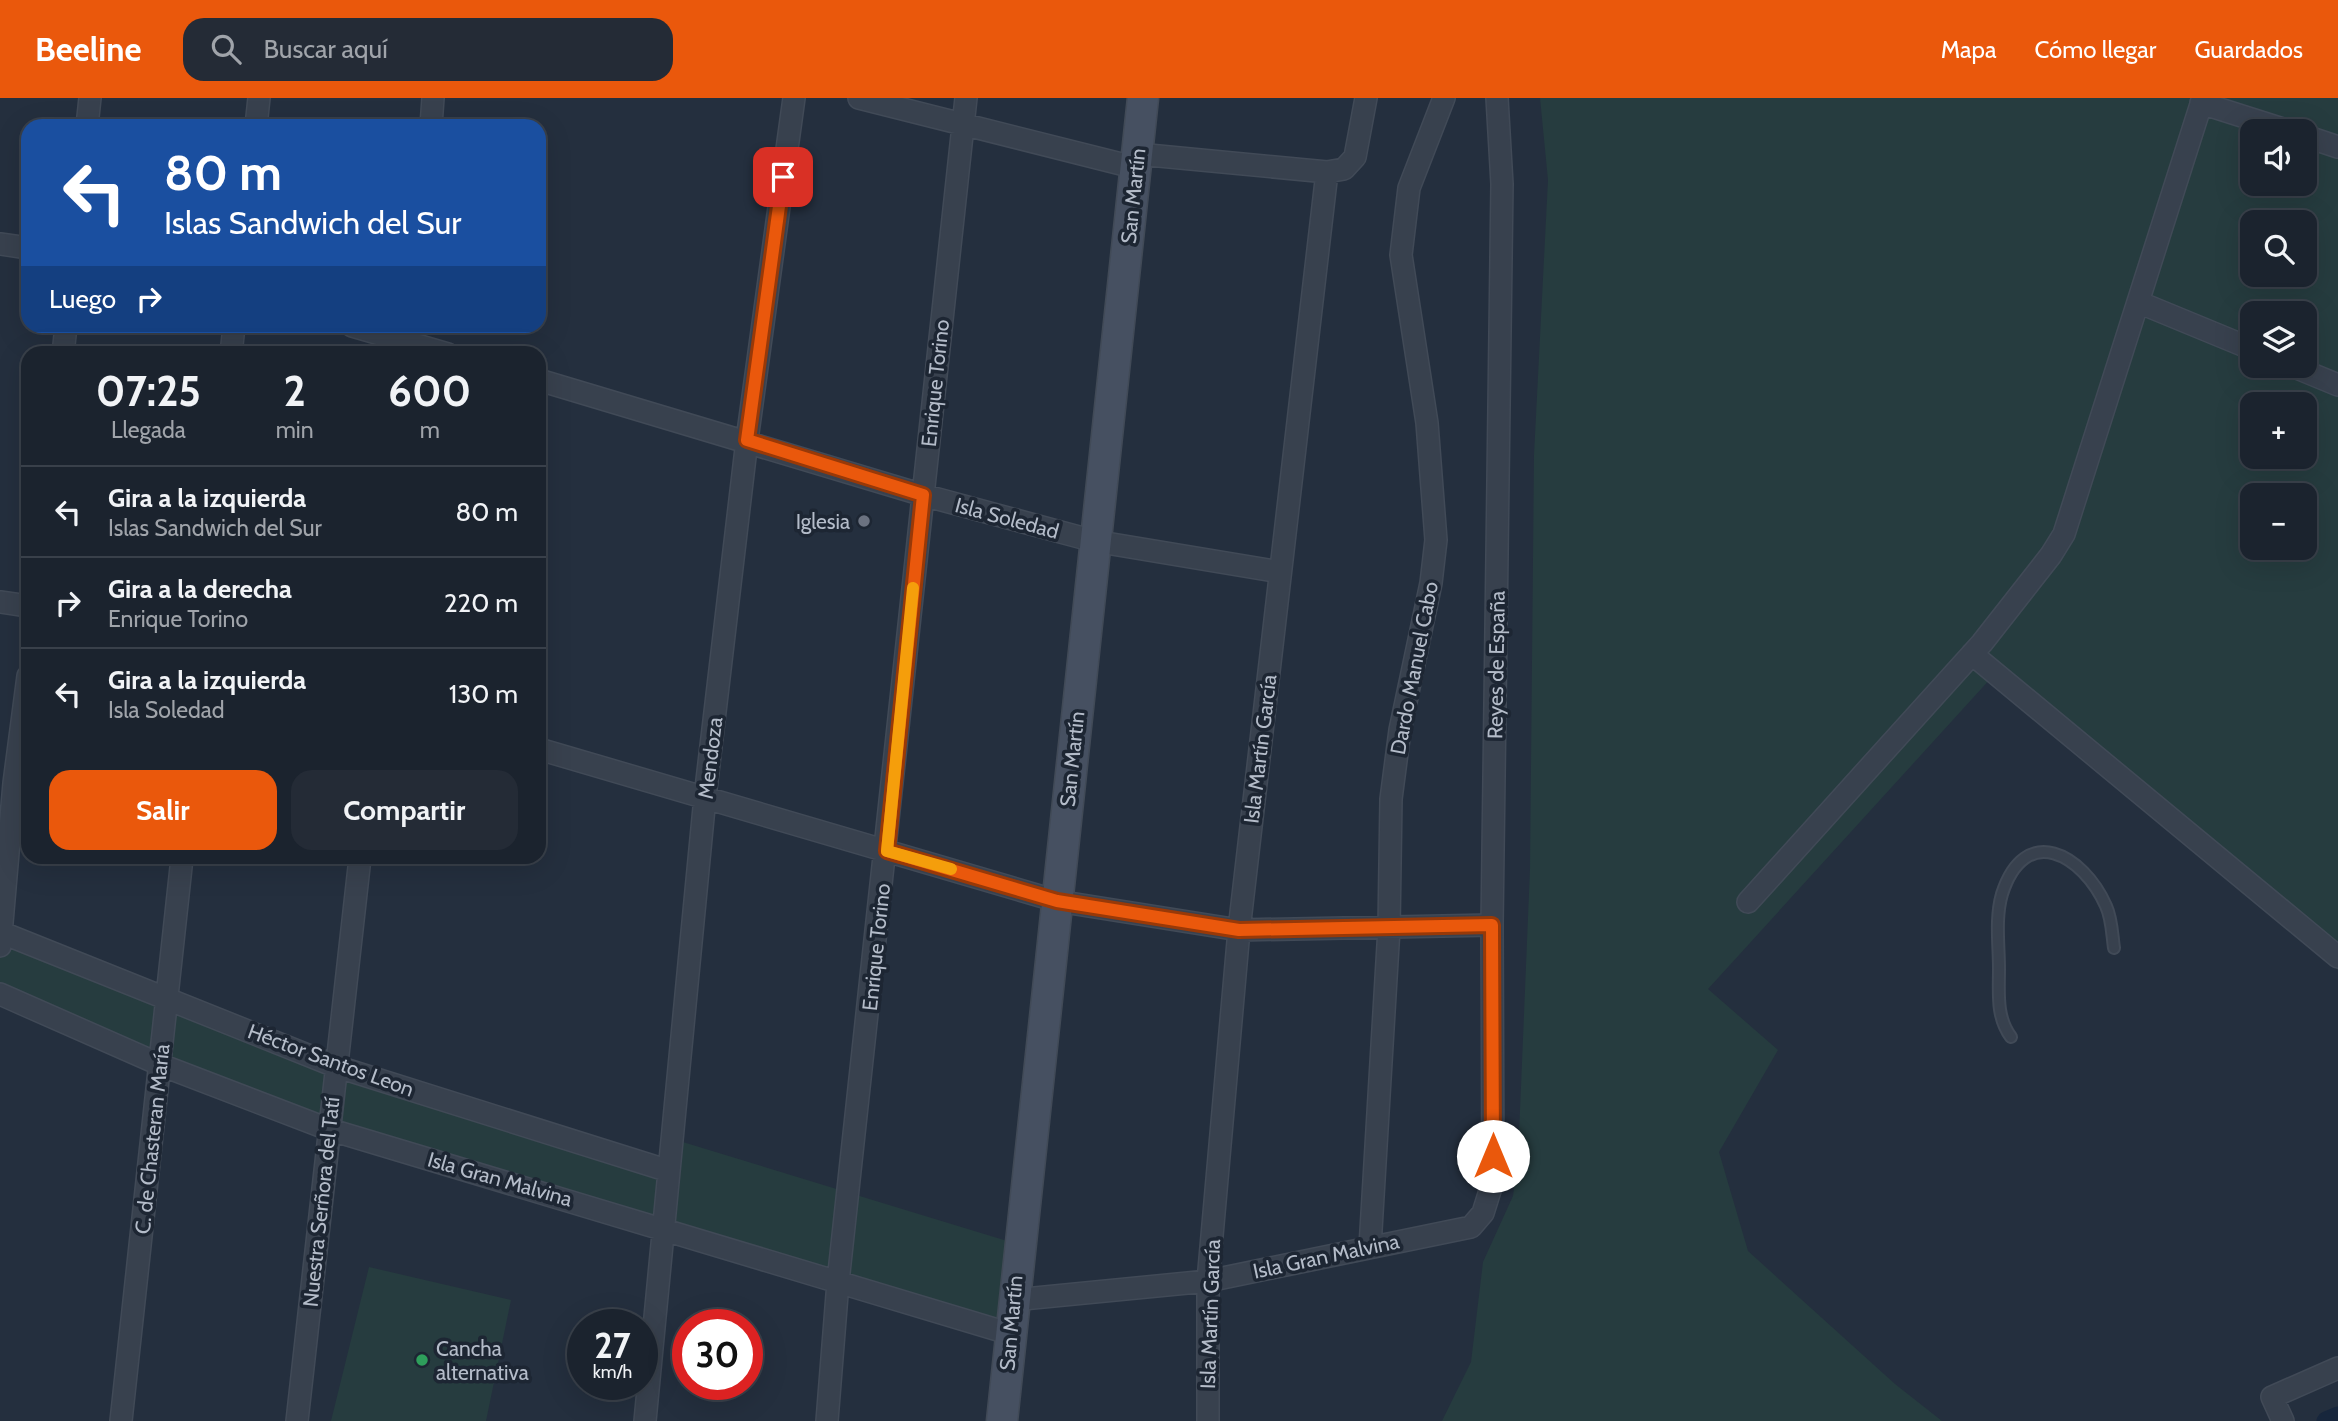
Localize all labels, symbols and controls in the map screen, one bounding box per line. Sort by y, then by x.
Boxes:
search box [183,18,673,81]
text: Beeline [35,29,141,69]
icon: search [207,30,245,68]
text: Buscar aquí [263,33,388,65]
text: Mapa [1941,35,1997,64]
text: Cómo llegar [2035,35,2156,64]
text: Guardados [2194,35,2303,64]
map controls [2240,119,2317,560]
button: sound [2240,119,2317,196]
text: 80 m [164,143,282,202]
icon: left [49,147,140,238]
pin [753,147,813,207]
street label: San Martín [1116,147,1150,245]
icon: arrive [764,158,802,196]
text: Islas Sandwich del Sur [164,203,461,242]
button: search [2240,210,2317,287]
icon: right [130,280,168,318]
text: Luego [49,283,116,315]
button: layers [2240,301,2317,378]
street label: Enrique Torino [916,318,954,448]
text: 07:25 [96,365,201,417]
text: 2 [284,365,306,417]
text: 600 [388,365,471,417]
button: + [2240,392,2317,469]
text: Llegada [111,416,186,444]
text: min [276,416,314,444]
text: m [420,416,440,444]
text: Gira a la izquierda [108,482,306,514]
button: − [2240,483,2317,560]
street label: Isla Soledad [952,492,1062,544]
icon: left [49,493,87,531]
text: 80 m [455,496,518,528]
place label: Iglesia [796,509,850,534]
marker: Iglesia [856,513,872,529]
text: Islas Sandwich del Sur [108,514,322,542]
text: Gira a la derecha [108,573,292,605]
street label: Dardo Manuel Cabo [1385,579,1443,757]
icon: right [49,584,87,622]
text: 220 m [444,587,518,619]
street label: Reyes de España [1482,591,1510,739]
text: Enrique Torino [108,605,248,633]
text: Gira a la izquierda [108,664,306,696]
street label: Isla Martín García [1238,673,1282,825]
icon: left [49,675,87,713]
text: 130 m [449,678,518,710]
text: Isla Soledad [108,696,225,724]
street label: San Martín [1055,710,1089,808]
street label: Mendoza [693,716,727,800]
button: Salir [49,770,277,850]
button: Compartir [291,770,518,850]
street label: Enrique Torino [857,882,895,1012]
street label: Héctor Santos Leon [245,1018,417,1102]
street label: C. de Chasteran María [130,1043,174,1235]
street label: Nuestra Serñora del Tatí [298,1095,345,1308]
position arrow [1456,1119,1530,1193]
street label: Isla Gran Malvina [425,1146,575,1212]
street label: Isla Gran Malvina [1251,1228,1401,1284]
street label: Isla Martín García [1195,1239,1225,1389]
street label: San Martín [994,1274,1028,1372]
speed limit sign: 30 [672,1309,763,1400]
text: 27 [594,1324,631,1367]
place label: Cancha alternativa [436,1336,529,1385]
marker: Cancha alternativa [414,1352,430,1368]
text: km/h [593,1361,632,1383]

